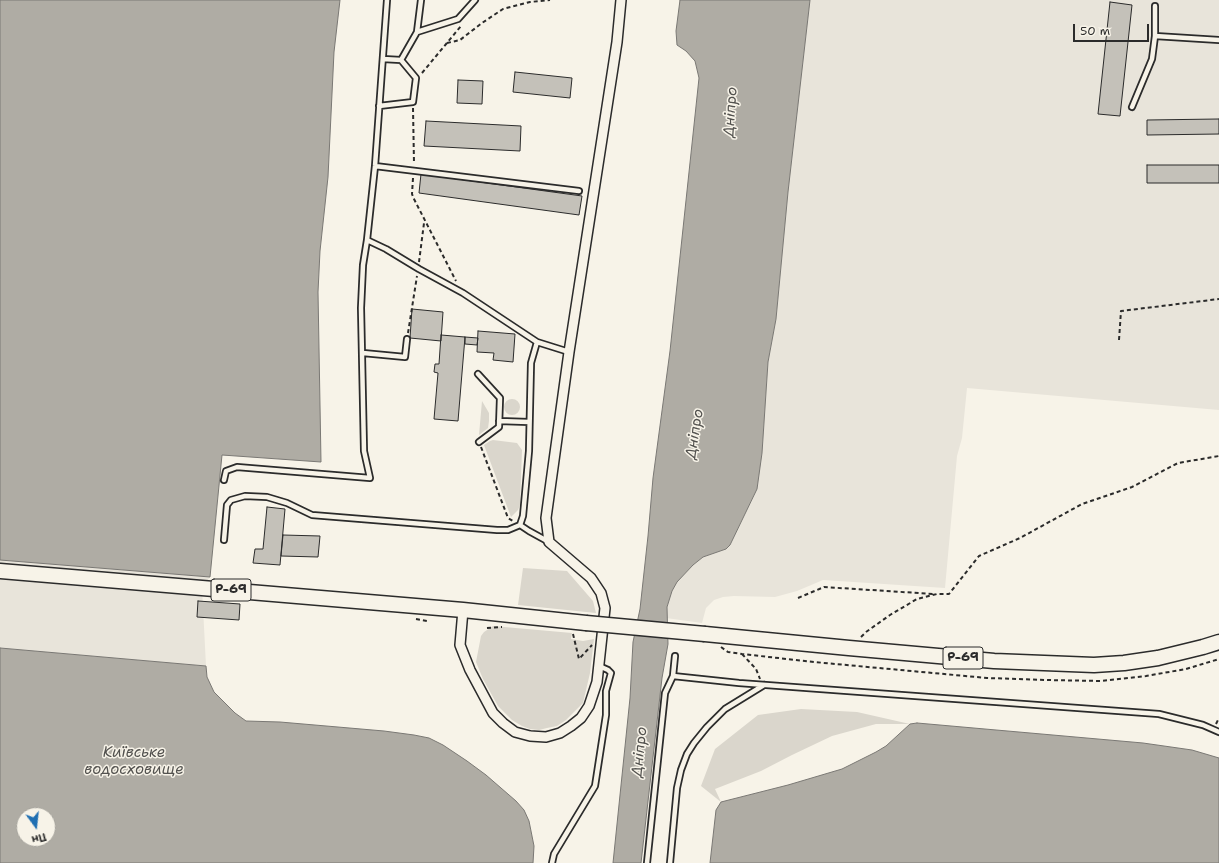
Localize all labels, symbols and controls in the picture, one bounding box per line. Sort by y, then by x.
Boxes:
scale bar [1075,16,1151,42]
text: 50 m [1080,23,1110,39]
water label: Дніпро [720,86,742,138]
water label: Дніпро [682,408,708,460]
road number: Р-69 [211,579,251,601]
road number: Р-69 [943,647,983,669]
water label: Дніпро [628,726,652,778]
water label: Київське водосховище [84,744,184,779]
north arrow [16,807,56,847]
text: Пн [30,829,48,847]

